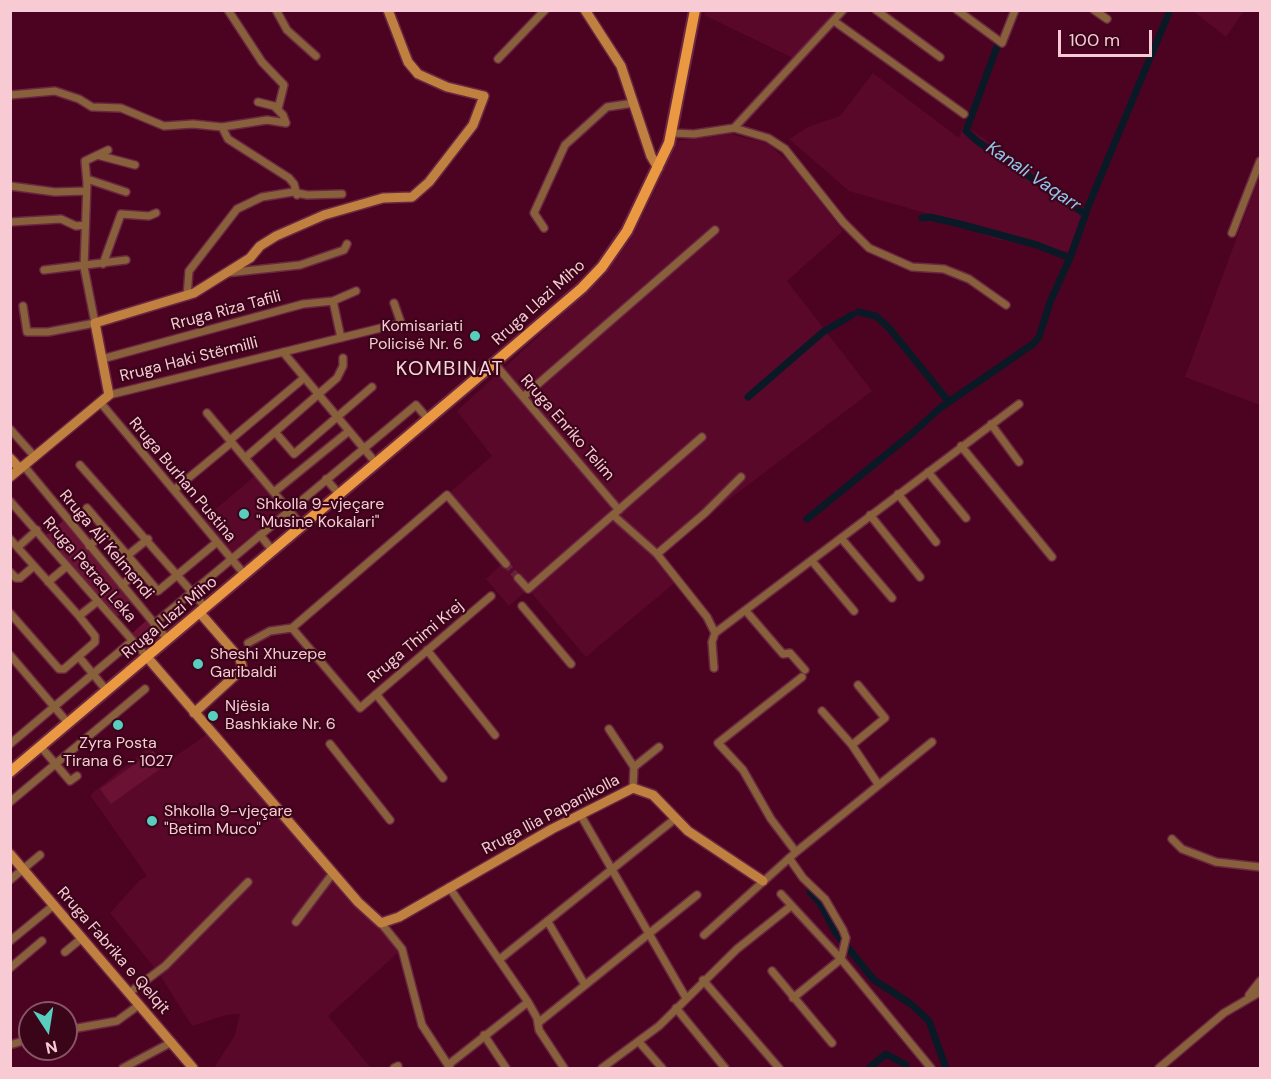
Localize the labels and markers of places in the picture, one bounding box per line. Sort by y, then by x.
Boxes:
place label: Komisariati Policisë Nr. 6 [369,317,463,355]
marker: Komisariati Policisë Nr. 6 [468,329,482,343]
place label: Shkolla 9-vjeçare "Musine Kokalari" [256,495,384,533]
marker: Shkolla 9-vjeçare "Musine Kokalari" [237,507,251,521]
place label: Sheshi Xhuzepe Garibaldi [210,645,326,683]
marker: Sheshi Xhuzepe Garibaldi [191,657,205,671]
place label: Njësia Bashkiake Nr. 6 [225,697,336,735]
marker: Njësia Bashkiake Nr. 6 [206,709,220,723]
marker: Zyra Posta Tirana 6 - 1027 [111,718,125,732]
place label: Zyra Posta Tirana 6 - 1027 [63,734,173,772]
place label: Shkolla 9-vjeçare "Betim Muco" [164,802,292,840]
marker: Shkolla 9-vjeçare "Betim Muco" [145,814,159,828]

